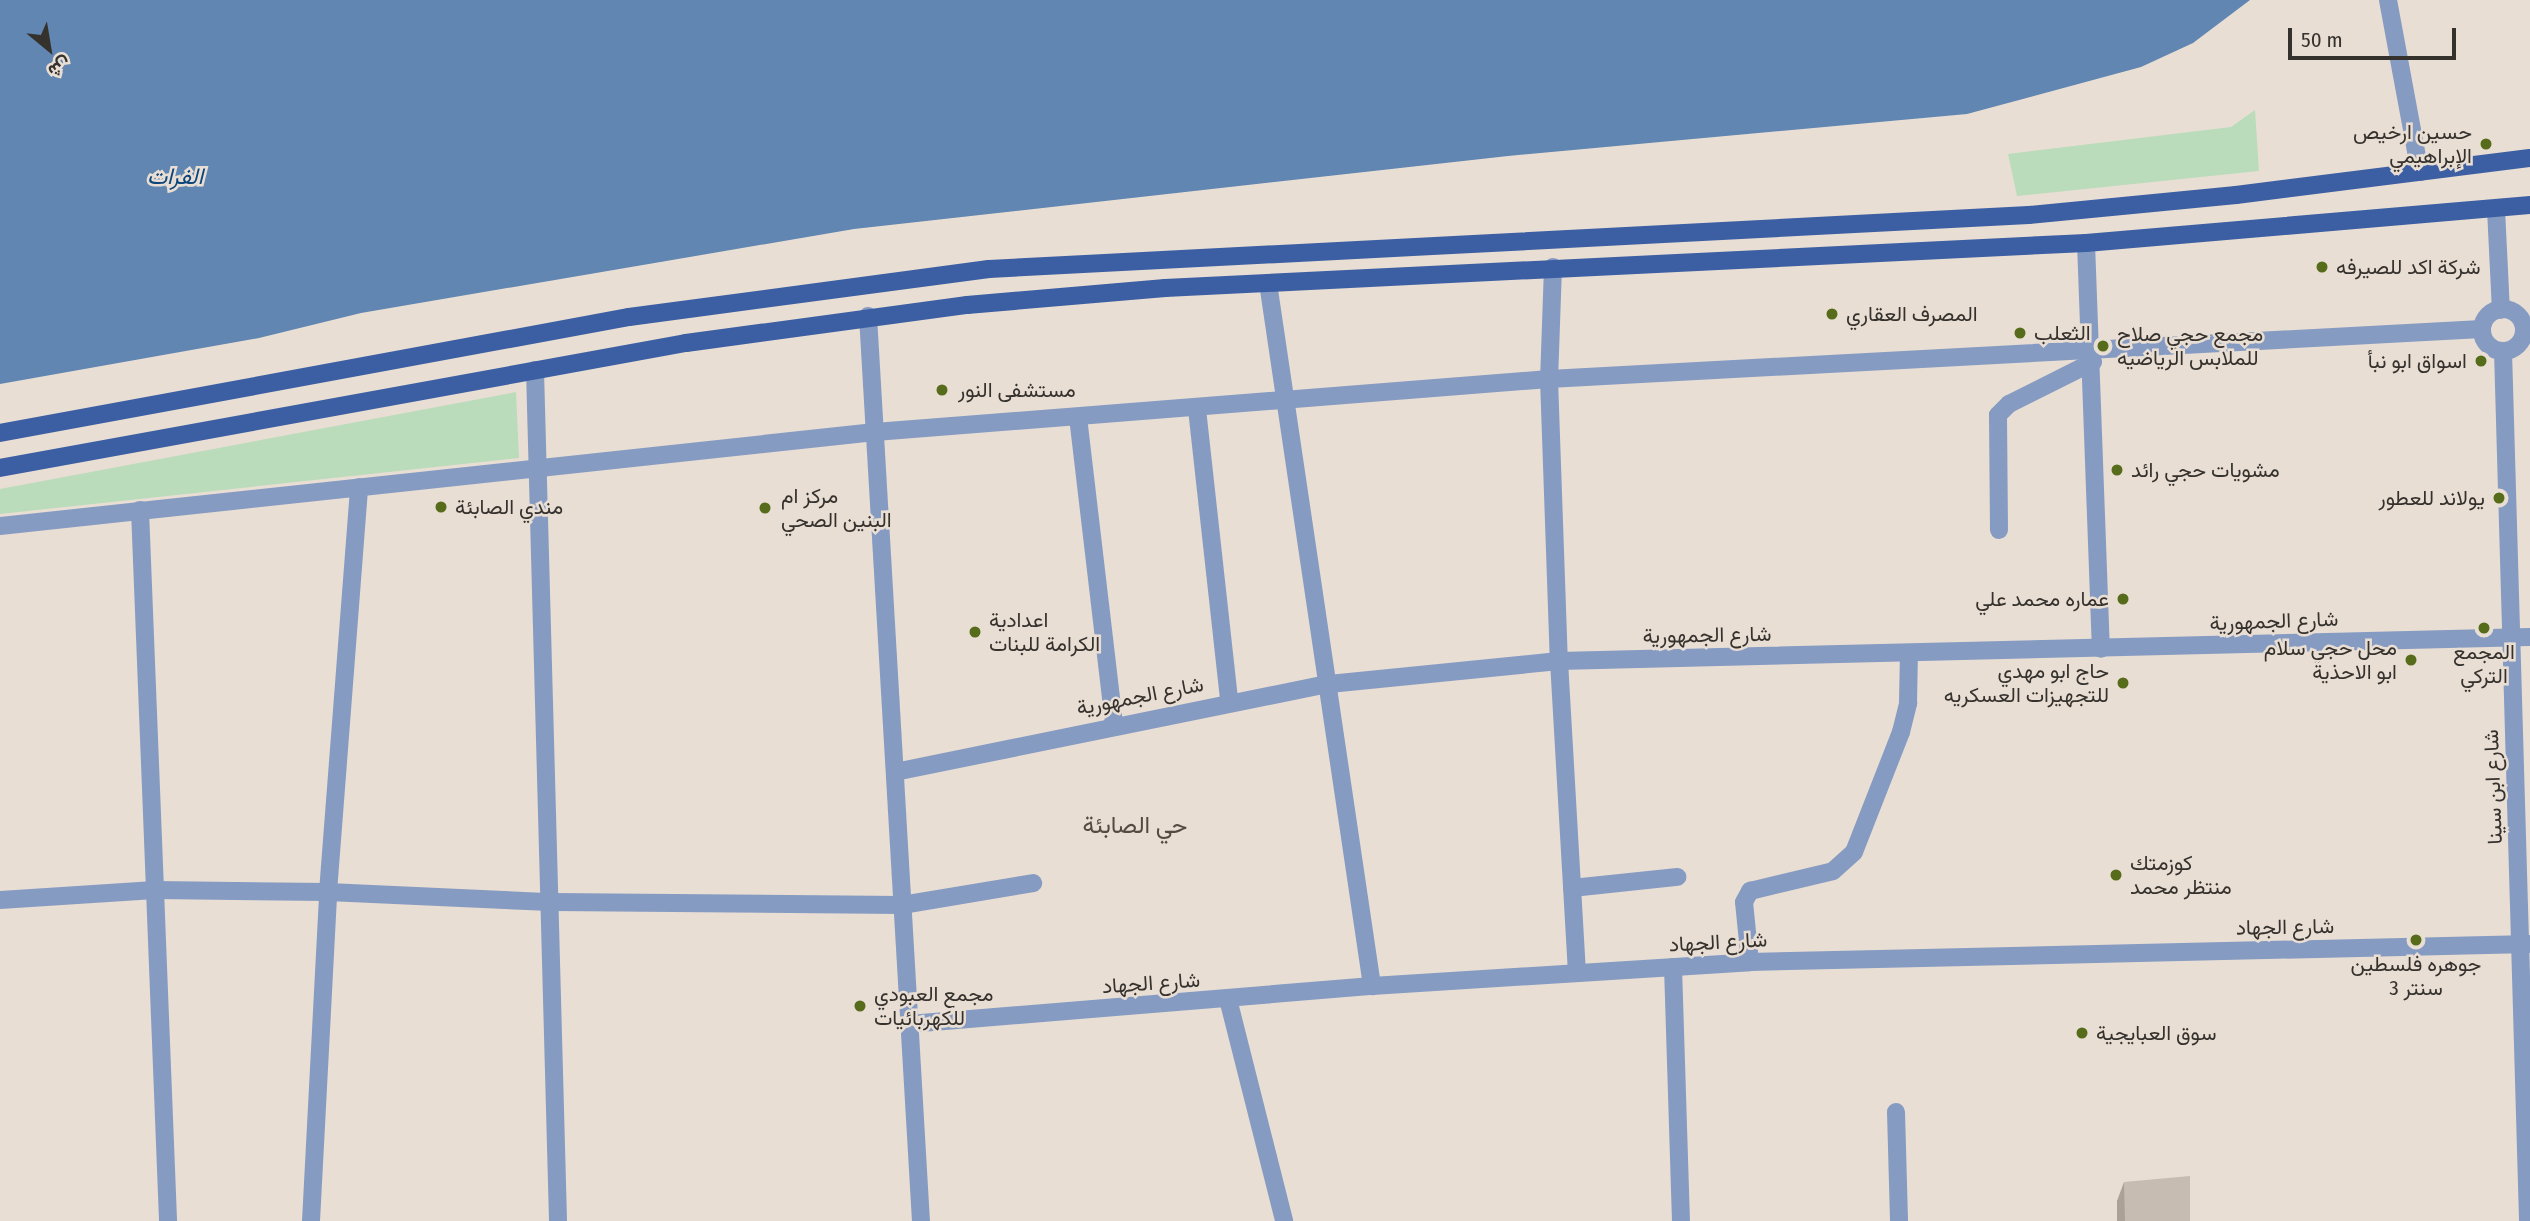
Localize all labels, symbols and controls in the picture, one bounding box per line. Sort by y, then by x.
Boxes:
north arrow [14,14,84,84]
scale bar [2292,14,2460,58]
text: 50 m [2301,27,2343,53]
text: ش [44,52,75,83]
place label: حسين ارخيص الإبراهيمي [2353,119,2472,169]
marker: حسين ارخيص الإبراهيمي [2478,136,2494,152]
water label: الفرات [147,162,203,190]
place label: شركة اكد للصيرفه [2336,254,2480,280]
marker: شركة اكد للصيرفه [2314,259,2330,275]
place label: المصرف العقاري [1846,301,1978,327]
marker: المصرف العقاري [1824,306,1840,322]
place label: الثعلب [2034,320,2091,346]
place label: مجمع حجي صلاح للملابس الرياضيه [2117,321,2263,371]
marker: الثعلب [2012,325,2028,341]
marker: مجمع حجي صلاح للملابس الرياضيه [2095,338,2111,354]
place label: اسواق ابو نبأ [2368,348,2467,374]
marker: اسواق ابو نبأ [2473,353,2489,369]
place label: مستشفى النور [958,377,1076,403]
marker: مستشفى النور [932,380,952,400]
place label: مشويات حجي رائد [2131,457,2280,483]
marker: مشويات حجي رائد [2109,462,2125,478]
place label: مركز ام البنين الصحي [781,483,892,533]
place label: يولاند للعطور [2379,485,2485,511]
marker: يولاند للعطور [2491,490,2507,506]
place label: مندي الصابئة [455,494,563,520]
marker: مركز ام البنين الصحي [755,498,775,518]
marker: مندي الصابئة [433,499,449,515]
place label: عماره محمد علي [1975,586,2109,612]
marker: عماره محمد علي [2115,591,2131,607]
street label: شارع الجمهورية [2209,606,2339,636]
place label: اعدادية الكرامة للبنات [989,607,1100,657]
marker: المجمع التركي [2476,620,2492,636]
street label: شارع الجمهورية [1642,621,1772,649]
marker: اعدادية الكرامة للبنات [967,624,983,640]
place label: محل حجي سلام ابو الاحذية [2264,635,2397,685]
place label: المجمع التركي [2453,639,2515,689]
marker: محل حجي سلام ابو الاحذية [2403,652,2419,668]
place label: حاج ابو مهدي للتجهيزات العسكريه [1944,658,2109,708]
street label: شارع الجمهورية [1074,671,1206,721]
marker: حاج ابو مهدي للتجهيزات العسكريه [2115,675,2131,691]
street label: شارع ابن سينا [2478,729,2508,845]
district label: حي الصابئة [1083,812,1187,840]
place label: كوزمتك منتظر محمد [2130,850,2232,900]
marker: كوزمتك منتظر محمد [2108,867,2124,883]
street label: شارع الجهاد [2236,914,2334,940]
street label: شارع الجهاد [1668,927,1768,957]
marker: جوهره فلسطين سنتر 3 [2408,932,2424,948]
place label: جوهره فلسطين سنتر 3 [2351,951,2481,1001]
street label: شارع الجهاد [1101,967,1201,999]
place label: مجمع العبودي للكهربائيات [874,981,994,1031]
marker: مجمع العبودي للكهربائيات [852,998,868,1014]
place label: سوق العبايجية [2096,1020,2216,1046]
marker: سوق العبايجية [2074,1025,2090,1041]

